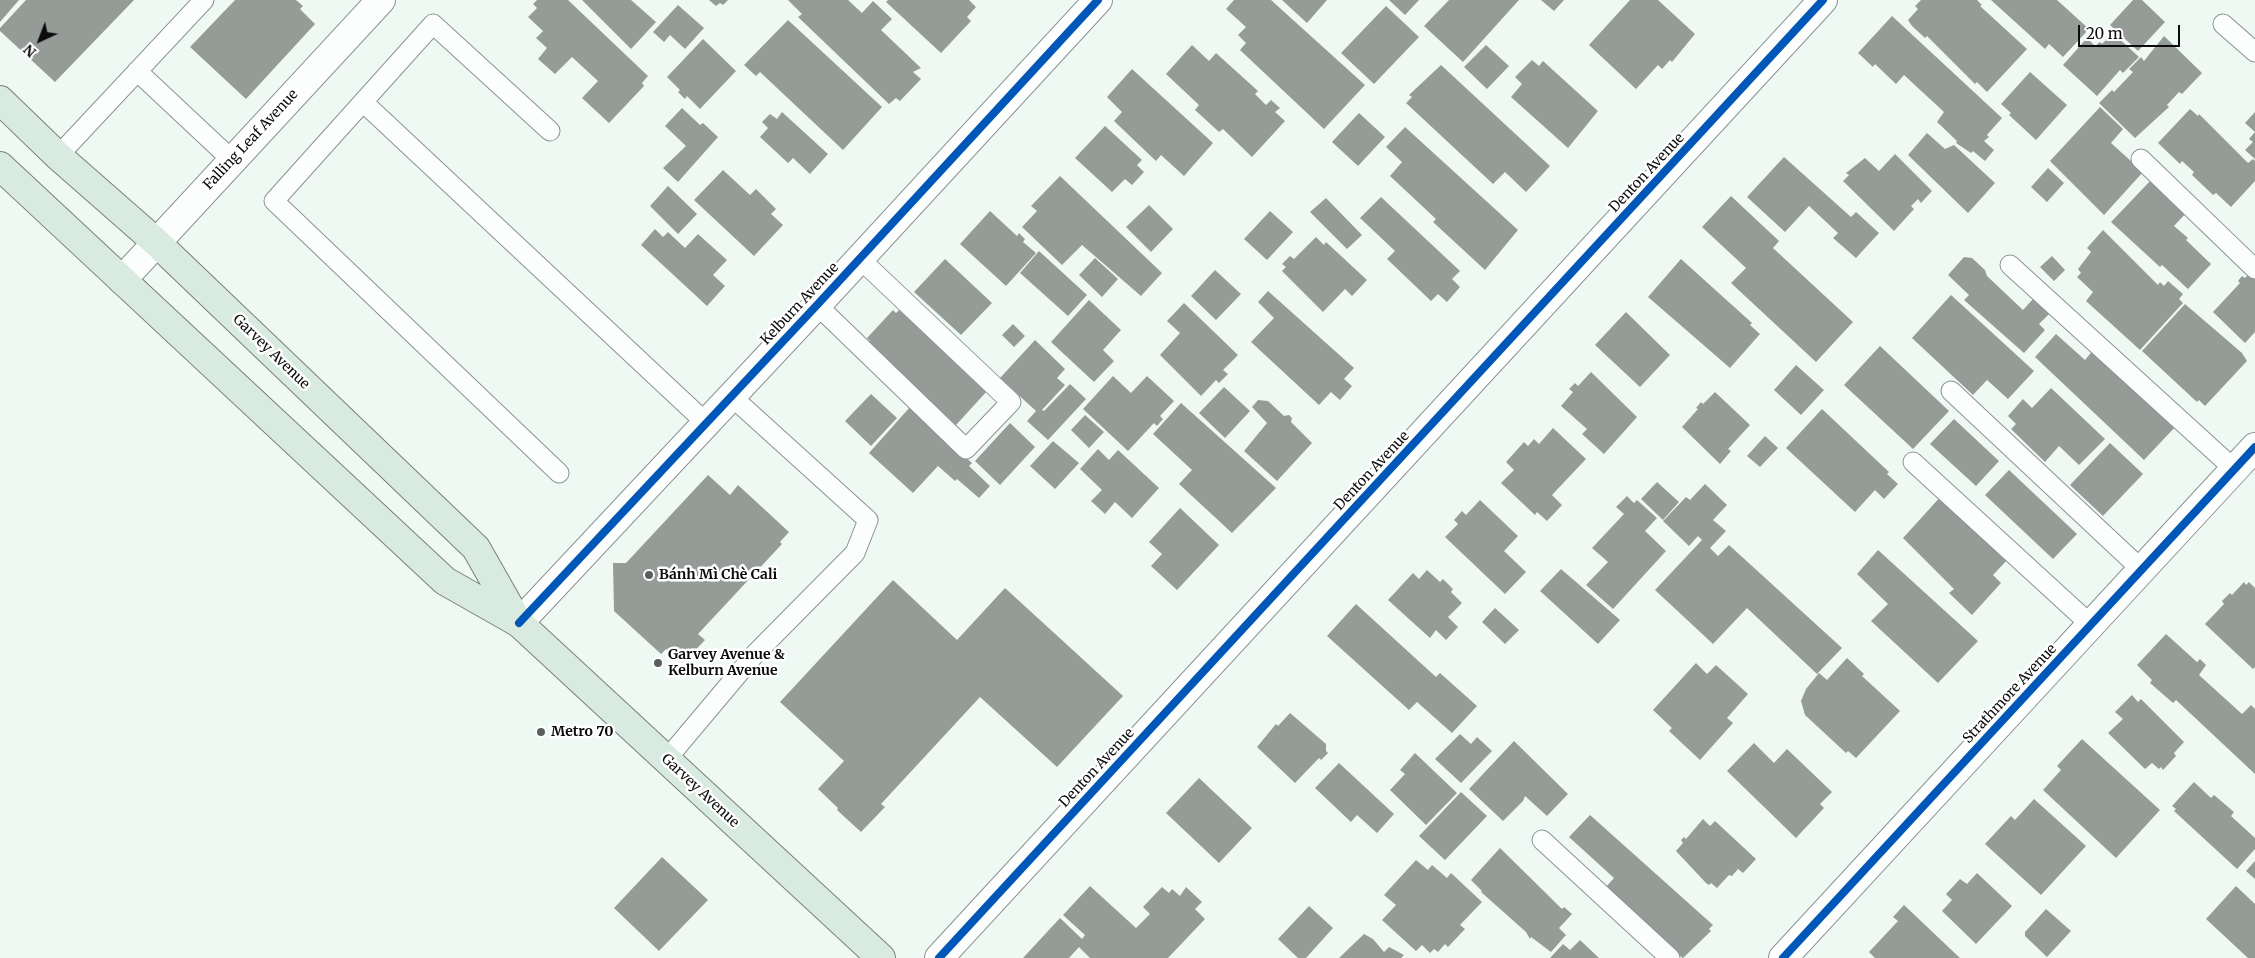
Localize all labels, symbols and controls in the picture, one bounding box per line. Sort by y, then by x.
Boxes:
north arrow [15,15,65,65]
scale bar [2080,15,2182,47]
text: 20 m [2086,24,2123,43]
text: N [20,41,40,61]
street label: Falling Leaf Avenue [200,86,302,194]
street label: Denton Avenue [1606,130,1688,216]
street label: Kelburn Avenue [758,259,842,349]
street label: Garvey Avenue [229,311,313,393]
street label: Denton Avenue [1331,428,1413,514]
place label: Bánh Mì Chè Cali [659,567,777,583]
marker: Bánh Mì Chè Cali [643,569,655,581]
street label: Strathmore Avenue [1960,641,2060,747]
place label: Garvey Avenue & Kelburn Avenue [668,647,785,680]
marker: Garvey Avenue & Kelburn Avenue [652,657,664,669]
place label: Metro 70 [551,724,613,740]
street label: Denton Avenue [1056,725,1138,811]
marker: Metro 70 [535,726,547,738]
street label: Garvey Avenue [658,751,742,831]

